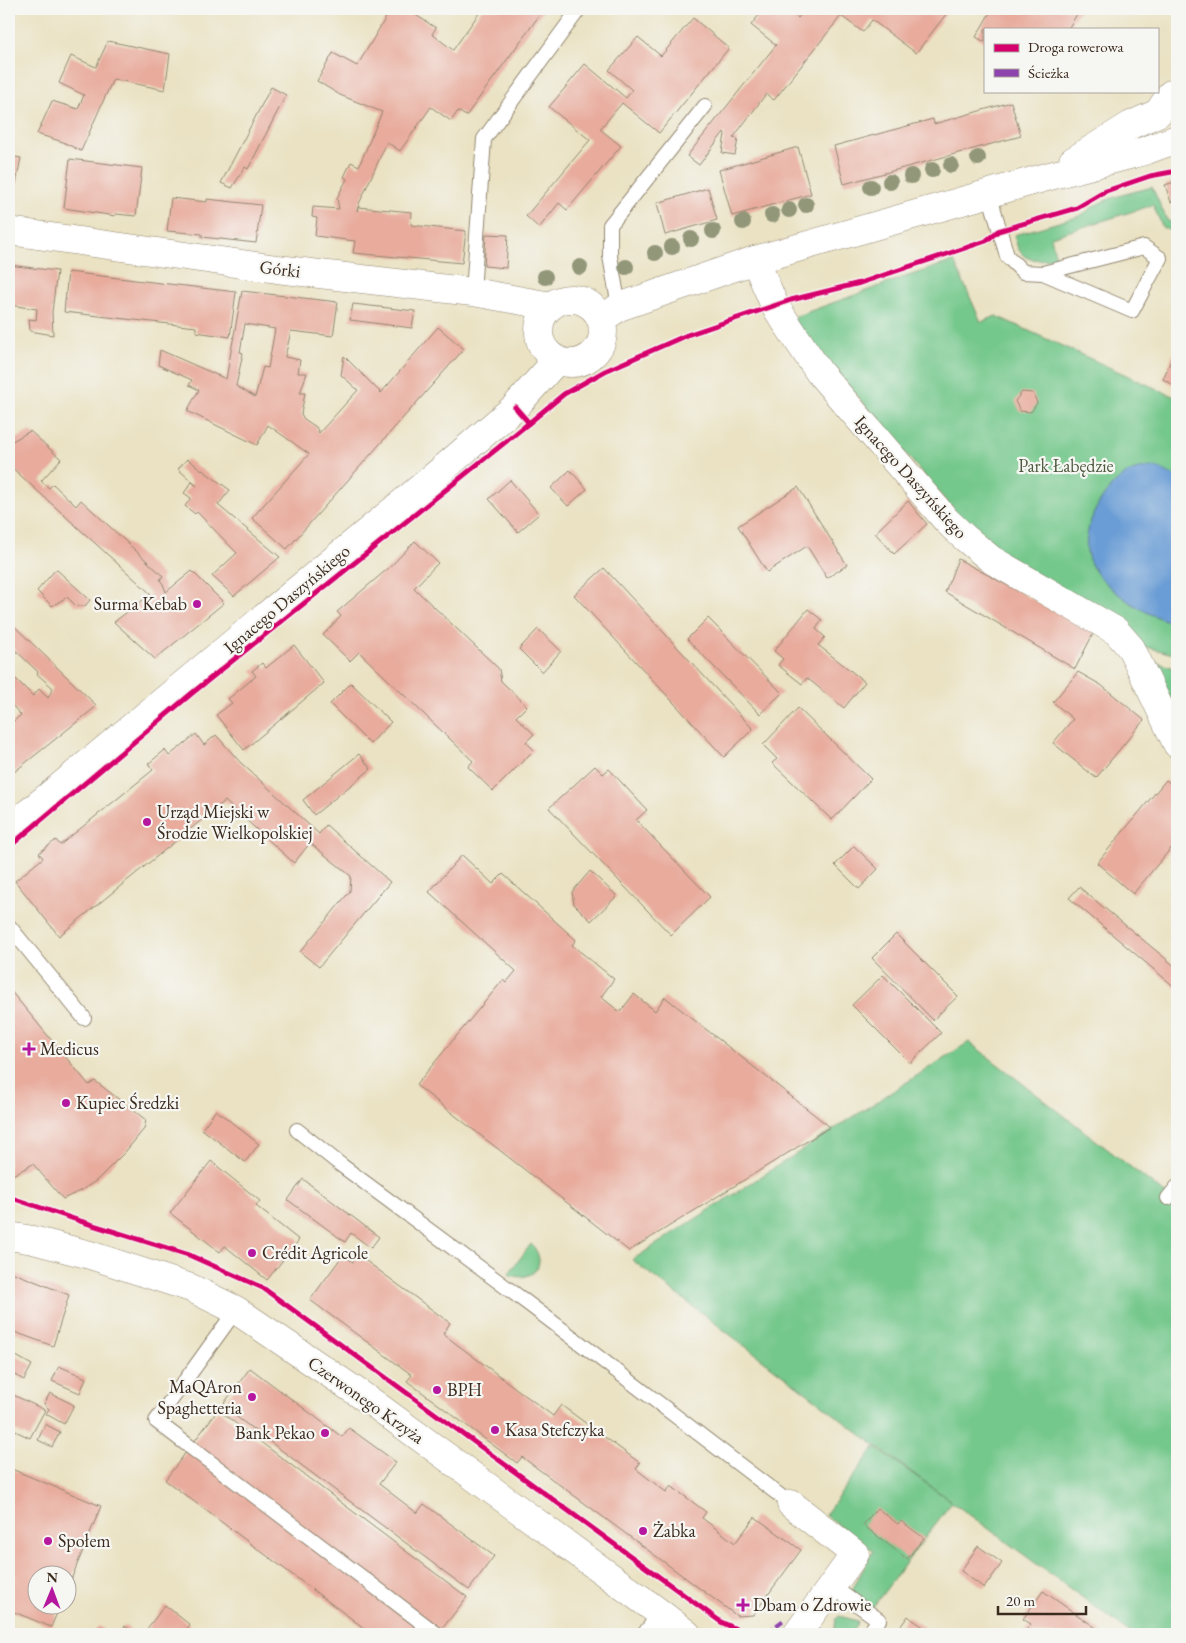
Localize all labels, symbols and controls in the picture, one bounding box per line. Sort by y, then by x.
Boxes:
legend [984,28,1158,92]
text: Droga rowerowa [1028,37,1123,56]
text: Ścieżka [1028,63,1069,82]
street label: Górki [258,255,302,282]
street label: Ignacego Daszyńskiego [850,410,973,543]
park label: Park Łabędzie [1018,454,1114,477]
street label: Ignacego Daszyńskiego [219,539,355,658]
place label: Surma Kebab [94,592,187,615]
marker: Surma Kebab [191,598,203,610]
place label: Urząd Miejski w Środzie Wielkopolskiej [157,800,313,844]
marker: Urząd Miejski w Środzie Wielkopolskiej [141,816,153,828]
place label: Medicus [40,1037,99,1060]
marker: Medicus [22,1042,36,1056]
place label: Kupiec Średzki [76,1091,180,1114]
marker: Kupiec Średzki [60,1097,72,1109]
place label: Crédit Agricole [262,1241,368,1264]
marker: Crédit Agricole [246,1247,258,1259]
street label: Czerwonego Krzyża [304,1351,430,1449]
place label: MaQAron Spaghetteria [157,1375,243,1419]
place label: BPH [447,1378,482,1401]
marker: BPH [431,1384,443,1396]
marker: MaQAron Spaghetteria [246,1391,258,1403]
place label: Kasa Stefczyka [505,1418,605,1441]
place label: Bank Pekao [235,1421,315,1444]
marker: Kasa Stefczyka [489,1424,501,1436]
marker: Bank Pekao [319,1427,331,1439]
place label: Żabka [653,1519,696,1542]
marker: Żabka [637,1525,649,1537]
place label: Społem [58,1529,110,1552]
marker: Społem [42,1535,54,1547]
north arrow [28,1566,78,1616]
text: N [46,1568,59,1586]
scale bar [998,1583,1086,1615]
text: 20 m [1006,1591,1035,1610]
place label: Dbam o Zdrowie [753,1593,871,1616]
marker: Dbam o Zdrowie [737,1599,749,1611]

